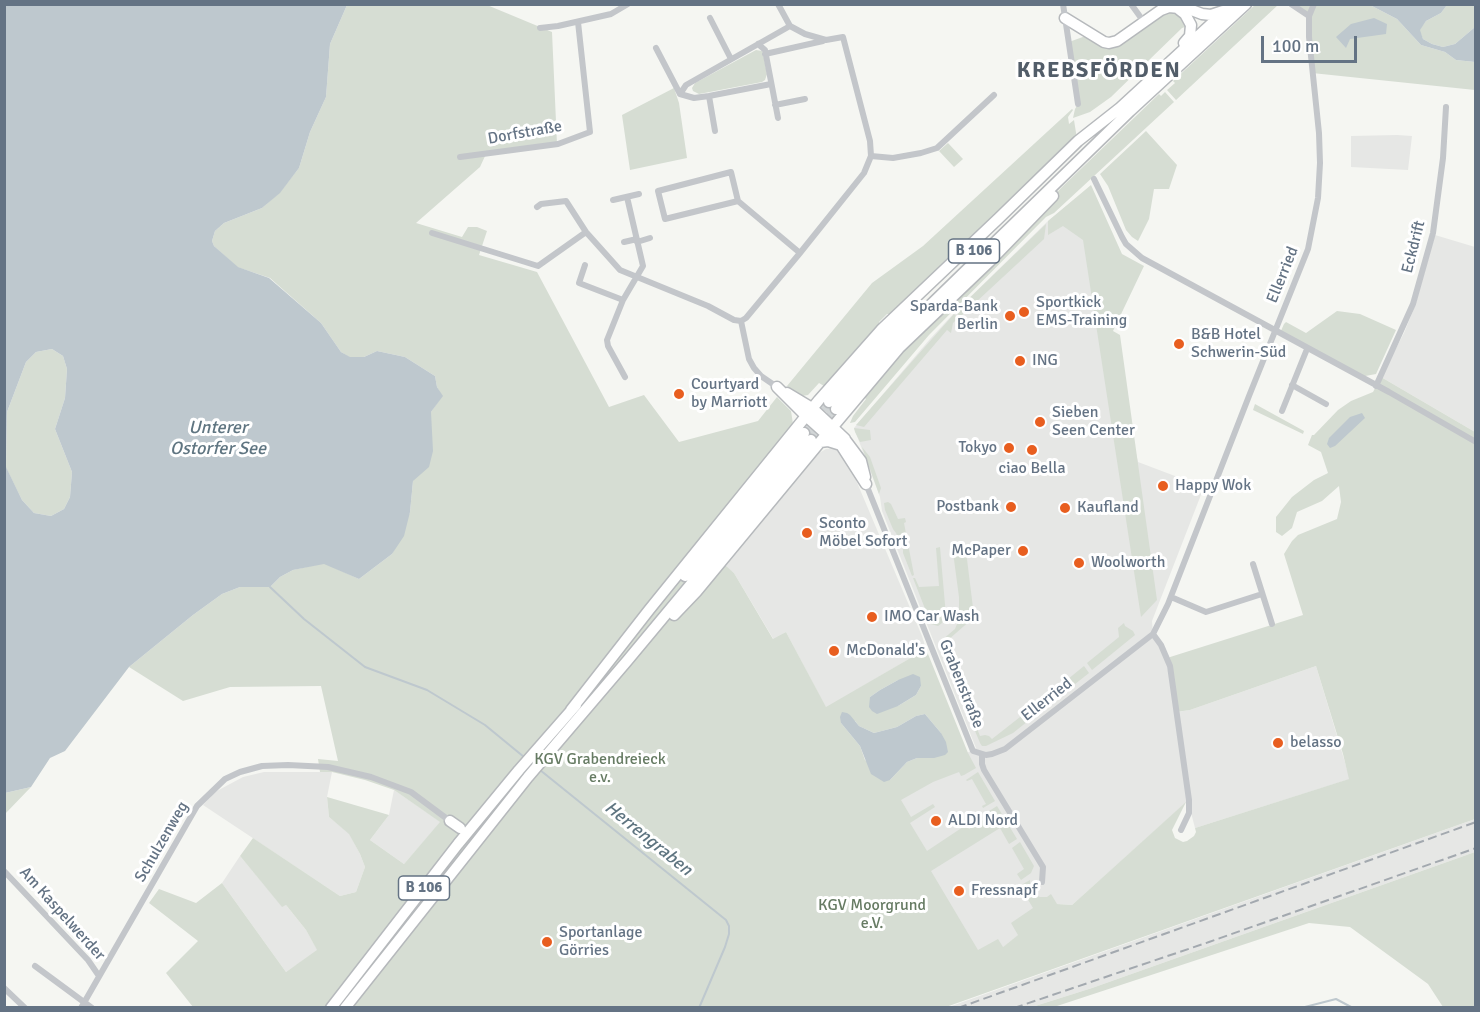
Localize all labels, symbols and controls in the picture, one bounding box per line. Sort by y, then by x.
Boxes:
scale bar [1264,24,1360,62]
text: 100 m [1272,35,1319,57]
district label: KREBSFÖRDEN [1017,58,1181,84]
street label: Dorfstraße [486,117,564,149]
street label: Eckdrift [1398,219,1430,275]
road number: B 106 [948,239,1000,263]
street label: Ellerried [1263,244,1303,306]
place label: Sportkick EMS-Training [1036,293,1127,331]
place label: Sparda-Bank Berlin [910,297,998,335]
marker: Sportkick EMS-Training [1017,305,1031,319]
marker: Sparda-Bank Berlin [1003,309,1017,323]
place label: B&B Hotel Schwerin-Süd [1191,325,1286,363]
marker: B&B Hotel Schwerin-Süd [1172,337,1186,351]
place label: ING [1032,351,1058,371]
marker: ING [1013,354,1027,368]
place label: Courtyard by Marriott [691,375,767,413]
marker: Courtyard by Marriott [672,387,686,401]
place label: Sieben Seen Center [1052,403,1135,441]
marker: Sieben Seen Center [1033,415,1047,429]
water label: Unterer Ostorfer See [170,417,266,460]
place label: Tokyo [959,438,997,458]
marker: Tokyo [1002,441,1016,455]
marker: ciao Bella [1025,443,1039,457]
place label: ciao Bella [999,459,1065,479]
place label: Happy Wok [1175,476,1251,496]
marker: Happy Wok [1156,479,1170,493]
place label: Postbank [936,497,999,517]
place label: Kaufland [1077,498,1139,518]
marker: Postbank [1004,500,1018,514]
marker: Kaufland [1058,501,1072,515]
place label: Sconto Möbel Sofort [819,514,907,552]
marker: Sconto Möbel Sofort [800,526,814,540]
place label: McPaper [951,541,1011,561]
marker: McPaper [1016,544,1030,558]
place label: Woolworth [1091,553,1165,573]
marker: Woolworth [1072,556,1086,570]
place label: IMO Car Wash [884,607,980,627]
marker: IMO Car Wash [865,610,879,624]
street label: Grabenstraße [935,637,987,731]
place label: McDonald's [846,641,925,661]
marker: McDonald's [827,644,841,658]
street label: Ellerried [1018,674,1076,726]
place label: belasso [1290,733,1342,753]
marker: belasso [1271,736,1285,750]
park label: KGV Grabendreieck e.v. [534,750,666,788]
water label: Herrengraben [600,797,696,881]
street label: Schulzenweg [131,798,193,886]
place label: ALDI Nord [948,811,1018,831]
marker: ALDI Nord [929,814,943,828]
street label: Am Kaspelwerder [15,863,109,965]
road number: B 106 [398,876,450,900]
place label: Fressnapf [971,881,1037,901]
marker: Fressnapf [952,884,966,898]
park label: KGV Moorgrund e.V. [818,896,926,934]
place label: Sportanlage Görries [559,923,643,961]
marker: Sportanlage Görries [540,935,554,949]

